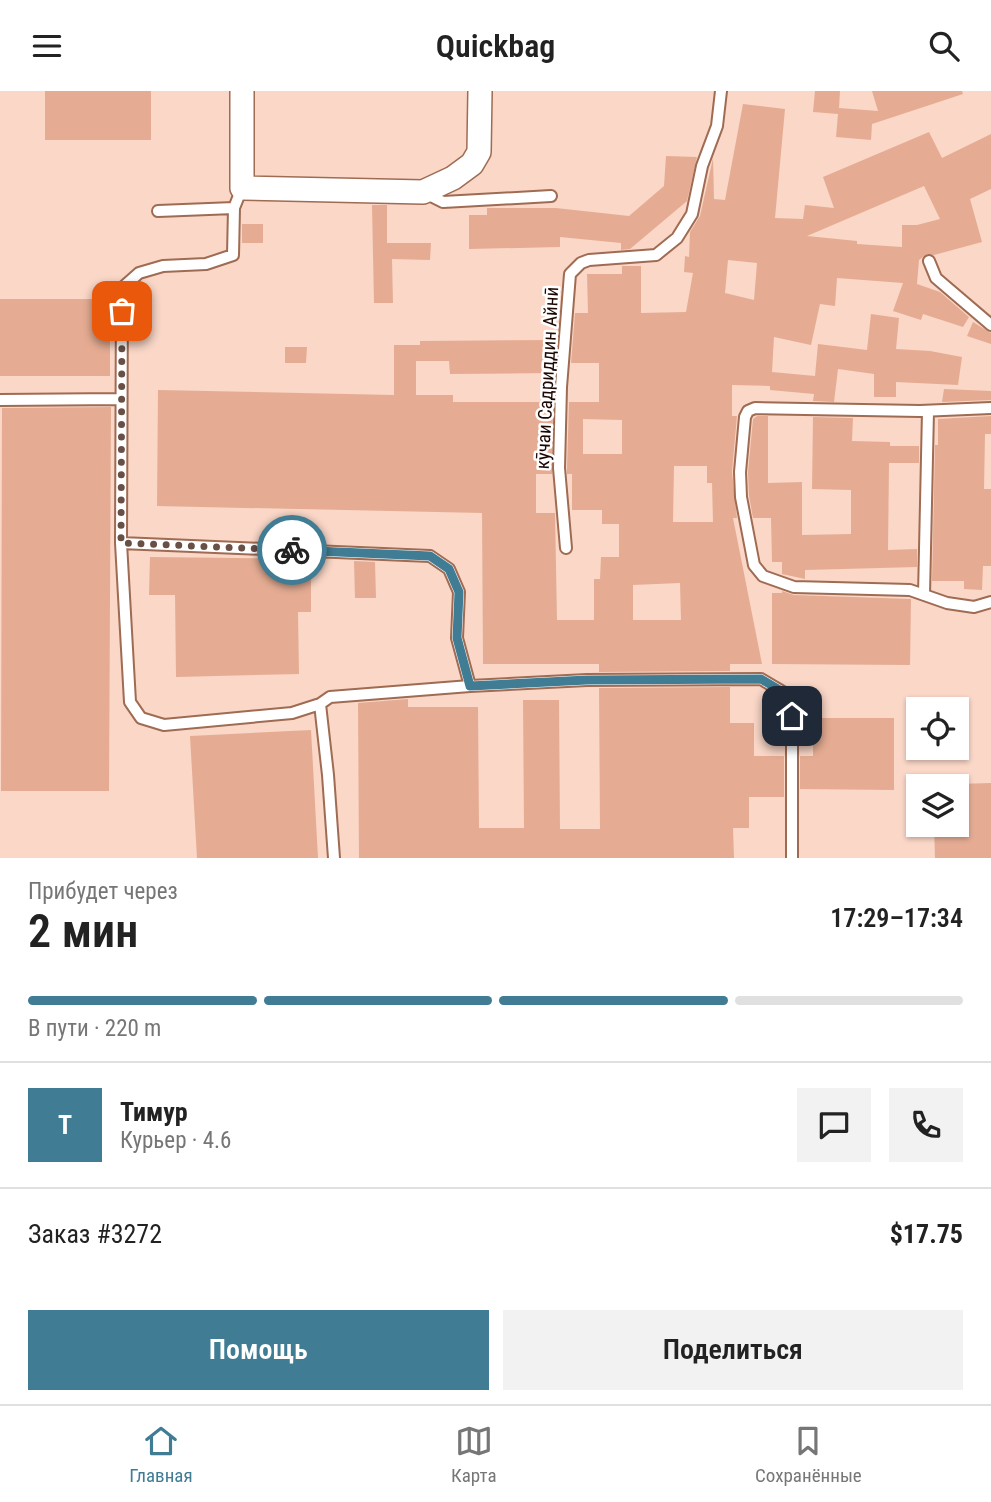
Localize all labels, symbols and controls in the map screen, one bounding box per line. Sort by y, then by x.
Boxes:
icon: menu [28,27,66,65]
text: Quickbag [436,27,555,65]
icon: search [925,27,963,65]
pin [92,281,152,341]
street label: кӯчаи Садриддин Айнӣ [531,286,563,470]
icon: bag [103,292,141,330]
courier [257,515,327,585]
icon: bike [273,531,311,569]
pin [762,686,822,746]
icon: home [773,697,811,735]
map controls [906,697,969,837]
button: locate [906,697,969,760]
button: layers [906,774,969,837]
text: Прибудет через [28,878,178,905]
text: 17:29–17:34 [830,903,963,933]
text: 2 мин [28,904,138,958]
text: В пути · 220 m [28,1015,161,1042]
button: chat [797,1088,871,1162]
button: phone [889,1088,963,1162]
text: Тимур [120,1097,188,1127]
text: Т [58,1110,72,1140]
text: Курьер · 4.6 [120,1127,231,1154]
text: Заказ #3272 [28,1219,162,1249]
text: $17.75 [890,1219,963,1249]
button: Помощь [28,1310,489,1390]
button: Поделиться [503,1310,963,1390]
tab: Главная [129,1422,193,1487]
tab: Карта [451,1422,497,1487]
tab: Сохранённые [755,1422,862,1487]

